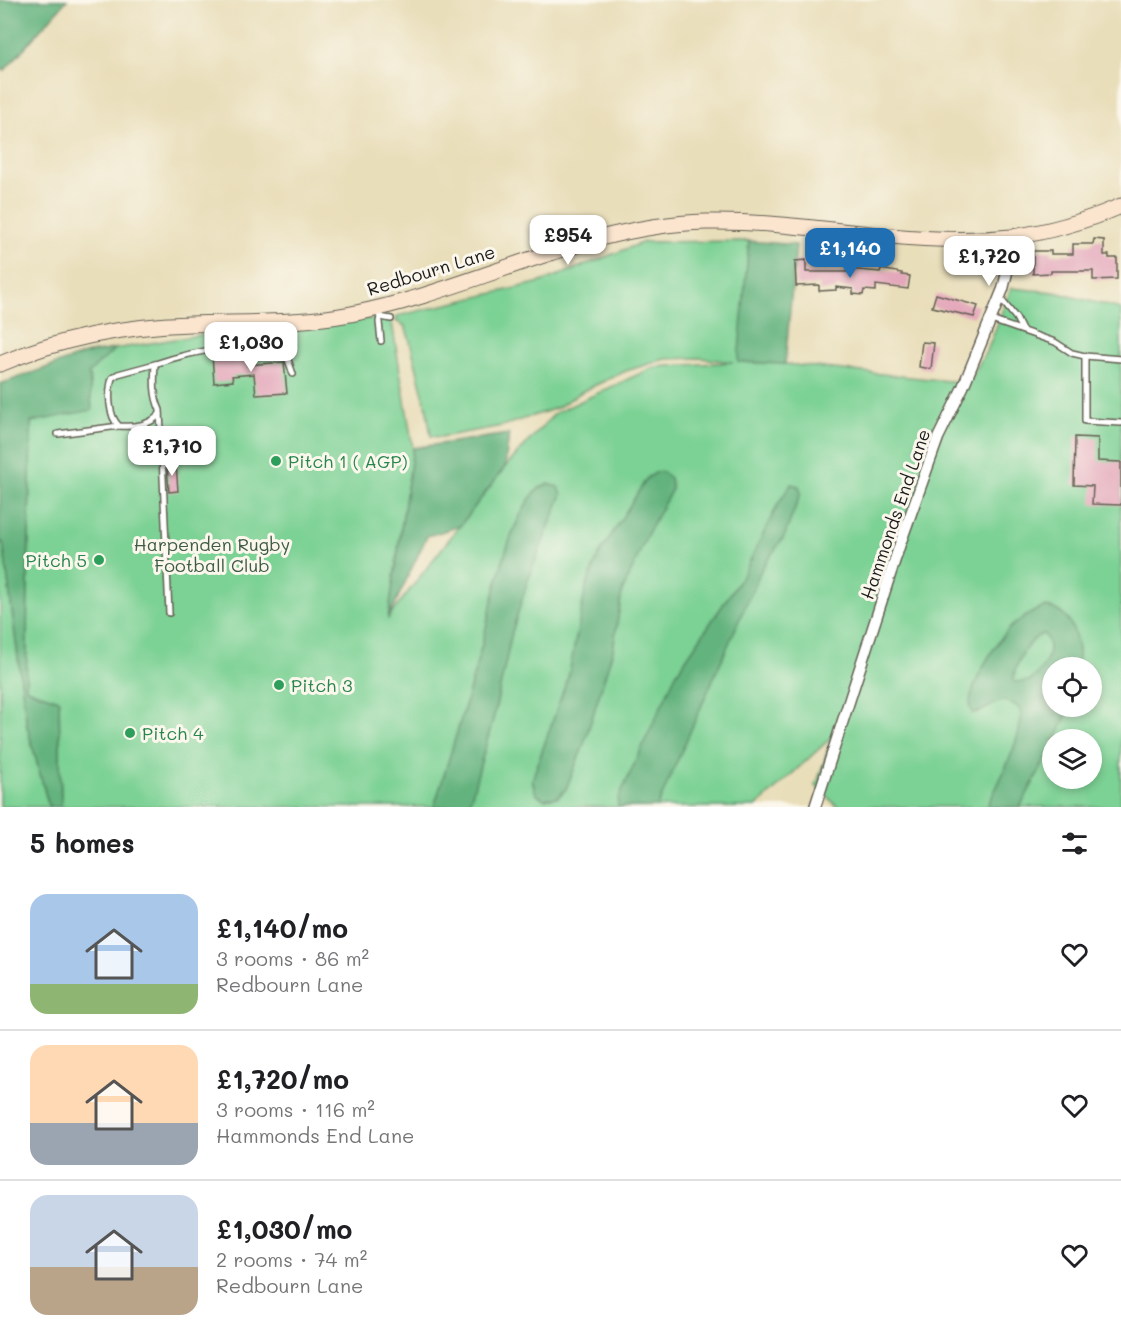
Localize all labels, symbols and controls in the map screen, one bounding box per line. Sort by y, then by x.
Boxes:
pin: £954 [532,215,604,266]
text: £954 [544,221,592,247]
pin: £1,140 [801,228,899,279]
text: £1,140 [819,234,881,260]
pin: £1,720 [940,236,1038,287]
street label: Redbourn Lane [364,239,498,301]
text: £1,720 [958,242,1020,268]
pin: £1,030 [202,322,300,373]
text: £1,030 [218,328,284,354]
pin: £1,710 [123,426,221,477]
street label: Hammonds End Lane [855,426,935,602]
text: £1,710 [142,432,202,458]
place label: Pitch 1 ( AGP) [288,449,408,473]
marker: Pitch 1 ( AGP) [269,454,283,468]
park label: Harpenden Rugby Football Club [134,532,290,577]
place label: Pitch 5 [26,548,87,572]
marker: Pitch 5 [92,553,106,567]
map controls [1042,657,1102,789]
button: locate [1042,657,1102,717]
place label: Pitch 3 [291,673,352,697]
marker: Pitch 3 [272,678,286,692]
place label: Pitch 4 [142,721,204,745]
marker: Pitch 4 [123,726,137,740]
button: layers [1042,729,1102,789]
text: 5 homes [30,826,135,860]
icon: filters [1058,827,1091,860]
text: £1,140/mo [216,911,348,945]
icon: home [78,918,150,990]
icon: heart [1058,938,1091,971]
text: 3 rooms · 86 m² [216,945,369,971]
text: Redbourn Lane [216,971,363,997]
text: £1,720/mo [216,1062,349,1096]
icon: home [78,1069,150,1141]
icon: heart [1058,1089,1091,1122]
text: 3 rooms · 116 m² [216,1096,375,1122]
text: Hammonds End Lane [216,1122,414,1148]
text: £1,030/mo [216,1212,352,1246]
icon: home [78,1219,150,1291]
icon: heart [1058,1239,1091,1272]
text: 2 rooms · 74 m² [216,1246,367,1272]
text: Redbourn Lane [216,1272,363,1298]

